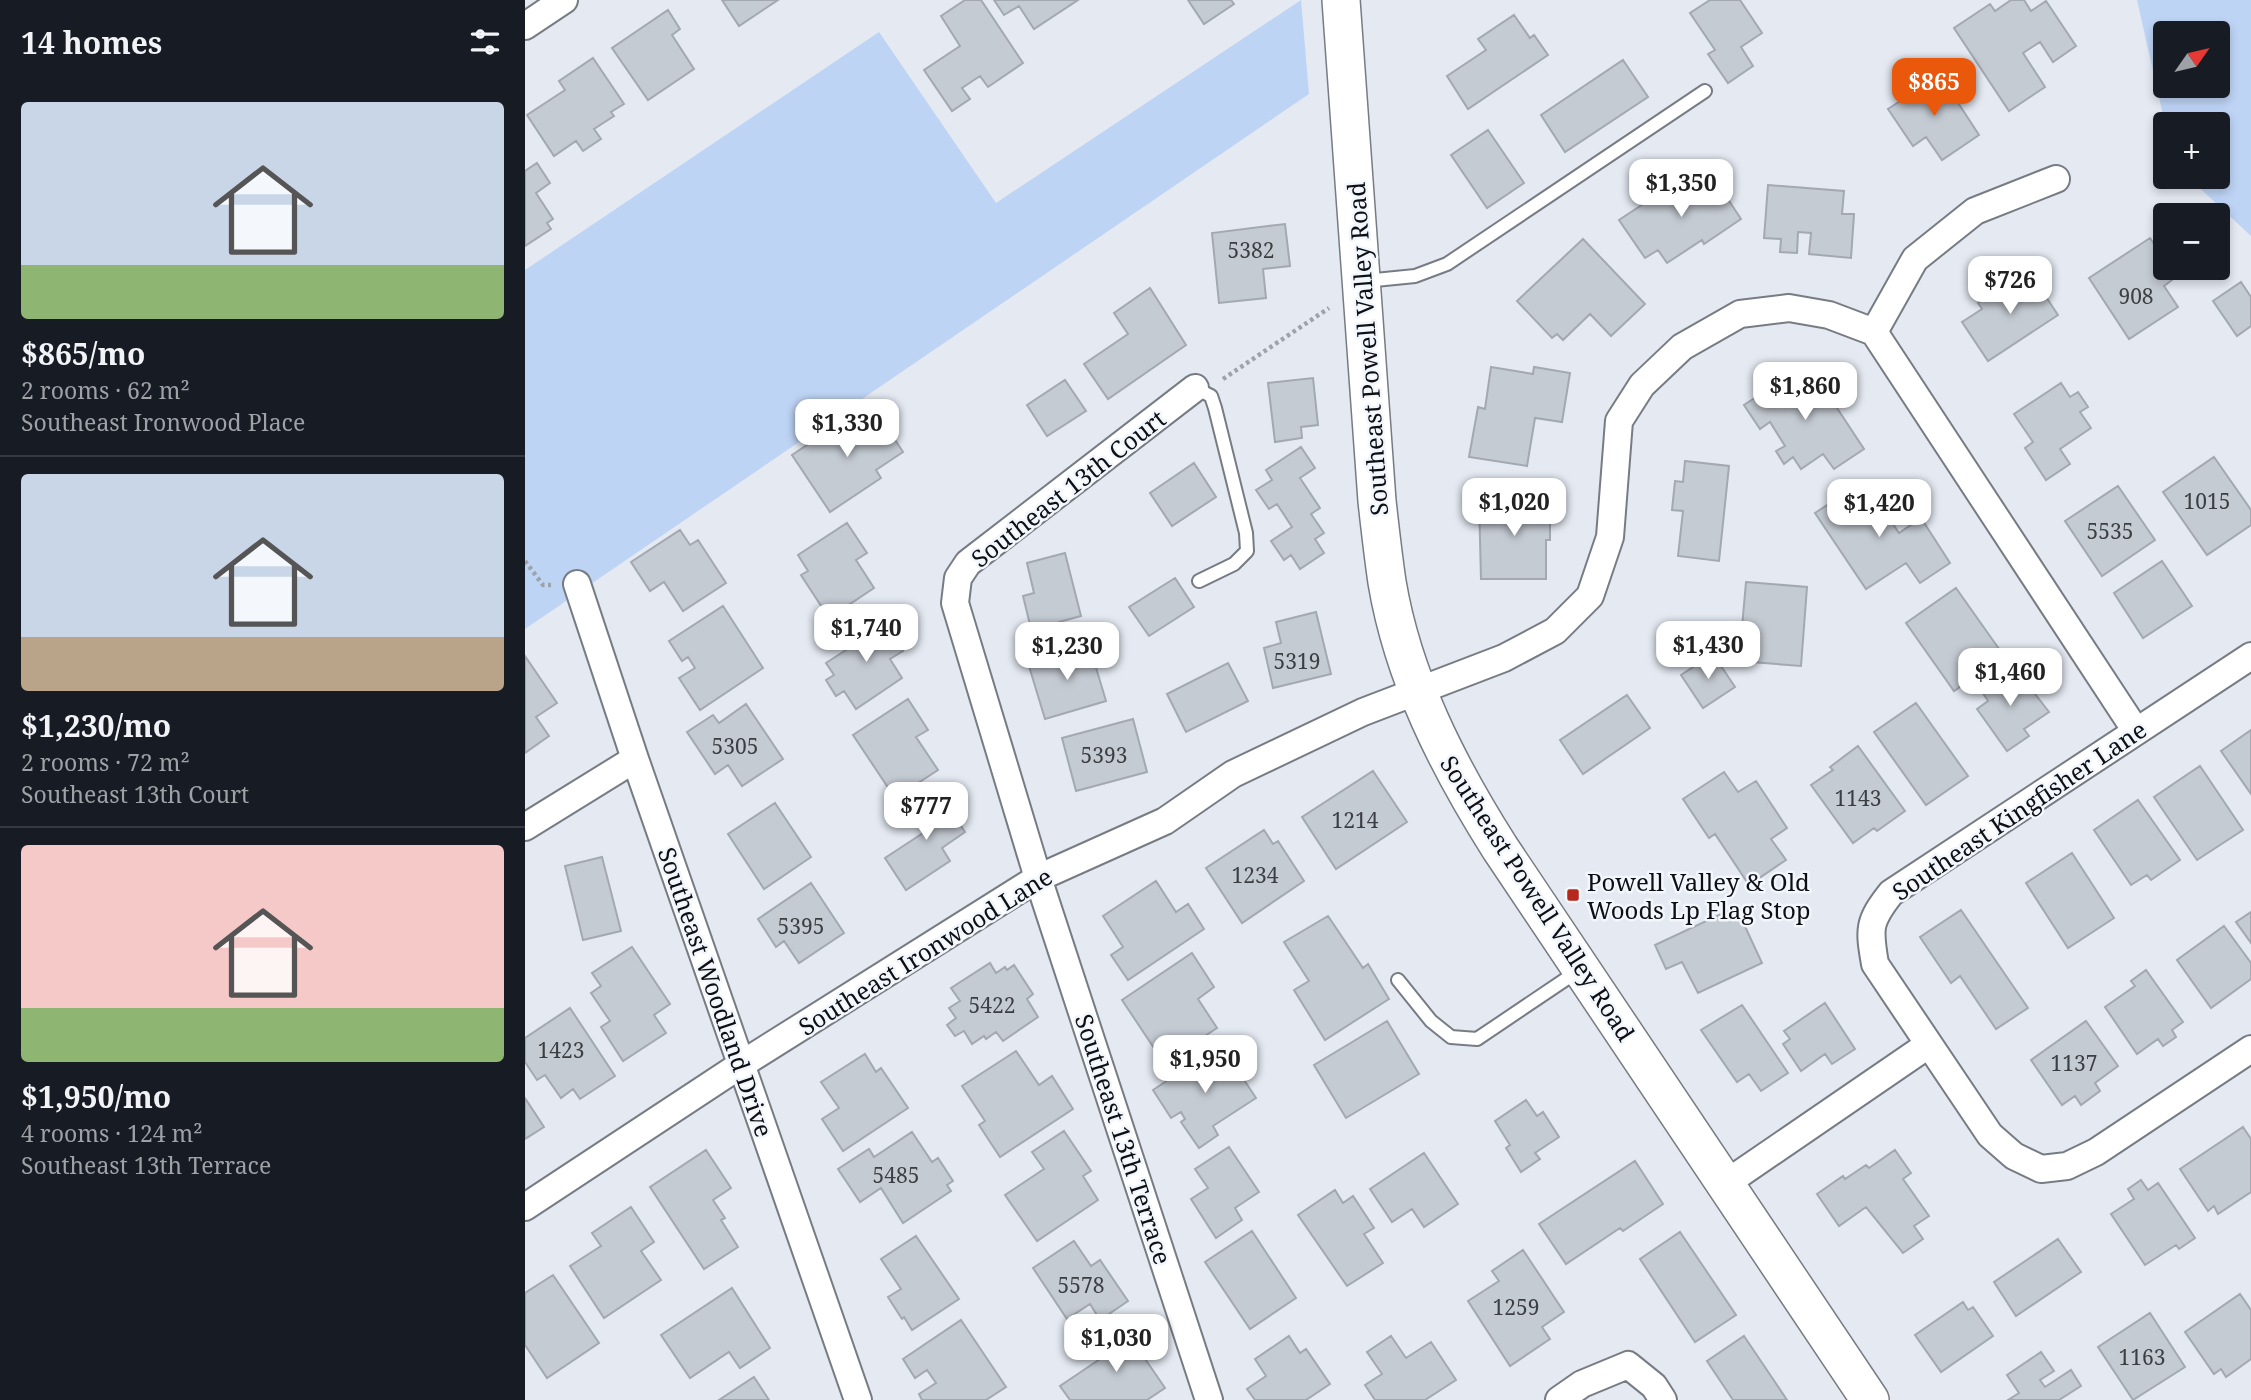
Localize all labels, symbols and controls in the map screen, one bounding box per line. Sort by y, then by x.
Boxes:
north arrow [2153,21,2229,98]
map controls [2153,21,2230,280]
text: 14 homes [21,22,162,63]
icon: filters [466,23,504,61]
pin: $865 [1893,58,1975,118]
text: $865 [1908,65,1960,97]
button: + [2153,112,2230,189]
icon: home [200,147,326,273]
pin: $1,350 [1624,160,1738,219]
text: $1,350 [1645,166,1717,198]
street label: Southeast Powell Valley Road [1339,181,1395,517]
button: − [2153,203,2230,280]
house number: 5382 [1228,236,1274,264]
pin: $726 [1969,256,2051,316]
text: $726 [1984,263,2036,295]
house number: 908 [2118,282,2154,310]
text: $865/mo [21,333,145,374]
pin: $1,860 [1748,362,1862,422]
text: $1,860 [1769,369,1841,401]
text: 2 rooms · 62 m² [21,374,190,406]
pin: $1,330 [790,400,904,459]
street label: Southeast 13th Court [964,402,1172,574]
text: Southeast Ironwood Place [21,406,305,438]
text: $1,330 [811,406,883,438]
pin: $1,020 [1457,478,1571,538]
pin: $1,420 [1822,480,1936,539]
text: $1,020 [1478,485,1550,517]
text: $1,420 [1843,486,1915,518]
house number: 1015 [2184,487,2230,515]
house number: 5535 [2087,517,2133,545]
icon: home [200,519,326,645]
pin: $1,740 [809,604,923,664]
text: $1,740 [830,611,902,643]
pin: $1,230 [1010,622,1124,682]
pin: $1,430 [1651,622,1765,681]
text: $1,430 [1672,628,1744,660]
text: $1,230 [1031,629,1103,661]
house number: 5319 [1274,647,1320,675]
pin: $1,460 [1953,648,2067,708]
text: $1,460 [1974,655,2046,687]
text: $1,230/mo [21,705,171,746]
street label: Southeast Kingfisher Lane [1886,713,2152,907]
house number: 5305 [712,732,758,760]
house number: 5393 [1081,741,1127,769]
text: 2 rooms · 72 m² [21,746,190,778]
street label: Southeast Powell Valley Road [1433,749,1643,1047]
text: Southeast 13th Court [21,778,249,810]
pin: $777 [885,782,967,842]
house number: 1143 [1835,784,1881,812]
text: $777 [900,789,952,821]
house number: 1214 [1332,806,1379,834]
street label: Southeast Woodland Drive [651,843,781,1141]
street label: Southeast Ironwood Lane [792,859,1058,1043]
house number: 1234 [1232,861,1279,889]
place label: Powell Valley & Old Woods Lp Flag Stop [1587,865,1810,926]
marker: Powell Valley & Old Woods Lp Flag Stop [1565,887,1581,903]
icon: home [200,890,326,1016]
house number: 5395 [778,912,824,940]
house number: 5422 [969,991,1015,1019]
street label: Southeast 13th Terrace [1068,1010,1180,1268]
house number: 1423 [538,1036,584,1064]
pin: $1,950 [1148,1036,1262,1095]
text: $1,950 [1169,1042,1241,1074]
house number: 1137 [2051,1049,2097,1077]
text: $1,950/mo [21,1076,171,1117]
text: 4 rooms · 124 m² [21,1117,203,1149]
text: Southeast 13th Terrace [21,1149,271,1181]
house number: 5485 [873,1161,919,1189]
house number: 5578 [1058,1271,1104,1299]
house number: 1259 [1493,1293,1539,1321]
pin: $1,030 [1059,1314,1173,1374]
text: $1,030 [1080,1321,1152,1353]
house number: 1163 [2119,1343,2165,1371]

